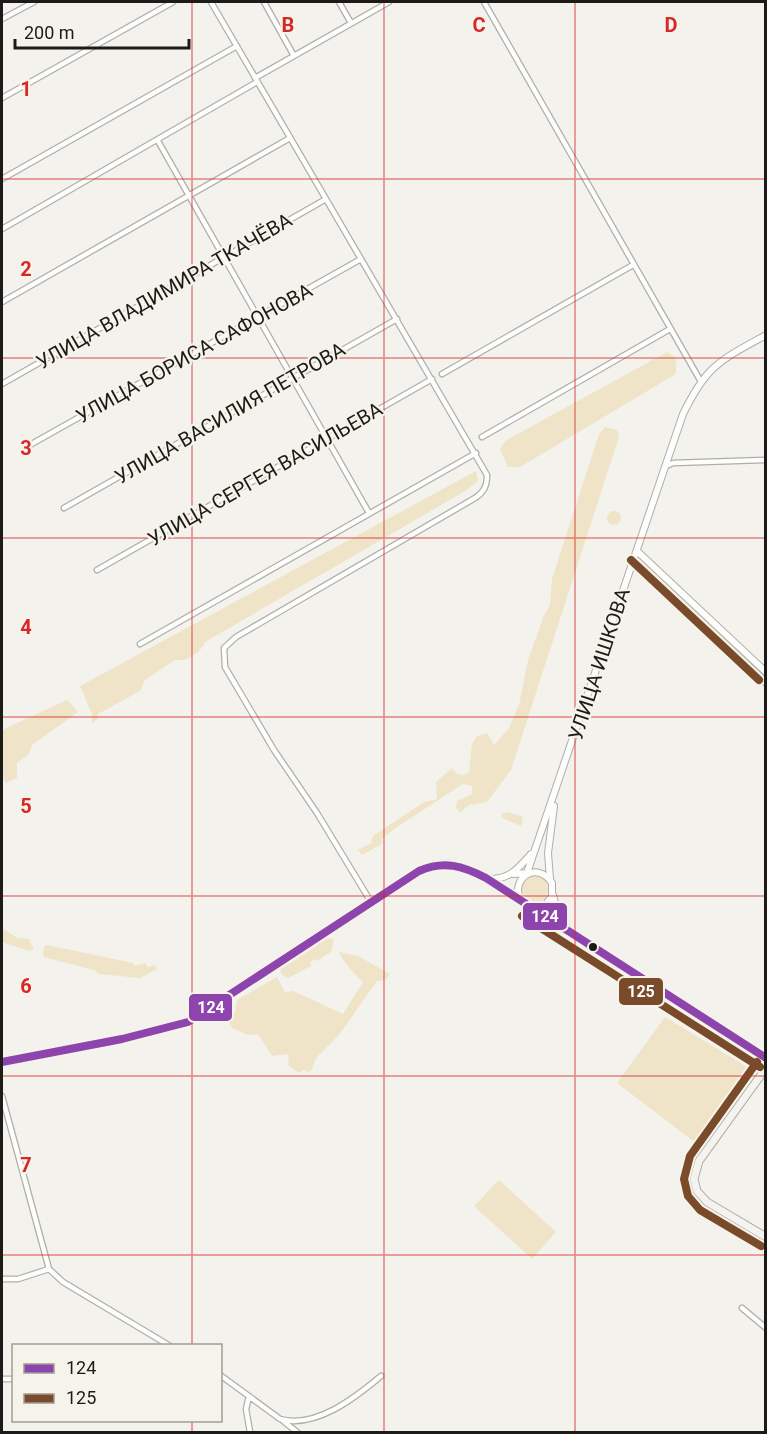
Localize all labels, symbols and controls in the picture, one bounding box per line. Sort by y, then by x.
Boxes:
scale bar [15,12,189,50]
text: B [282,13,294,37]
text: C [472,13,486,37]
text: D [665,13,678,37]
text: 200 m [24,22,75,43]
text: 1 [20,77,32,101]
street label: УЛИЦА ВЛАДИМИРА ТКАЧЁВА [32,208,296,374]
text: 2 [20,257,32,281]
street label: УЛИЦА БОРИСА САФОНОВА [72,278,316,428]
street label: УЛИЦА ВАСИЛИЯ ПЕТРОВА [111,337,349,489]
street label: УЛИЦА СЕРГЕЯ ВАСИЛЬЕВА [143,397,387,551]
text: 3 [20,436,32,460]
street label: УЛИЦА ИШКОВА [563,585,635,743]
text: 4 [20,615,32,639]
text: 5 [20,794,32,818]
line badge: 124 [522,902,568,931]
text: 124 [531,907,559,926]
unlabelled marker [587,941,599,953]
text: 6 [20,974,32,998]
line badge: 125 [618,977,664,1006]
text: 125 [627,982,655,1001]
line badge: 124 [188,993,233,1022]
text: 124 [197,998,225,1017]
text: 7 [20,1153,32,1177]
legend [12,1344,222,1422]
text: 124 [66,1357,96,1378]
text: 125 [66,1387,96,1408]

